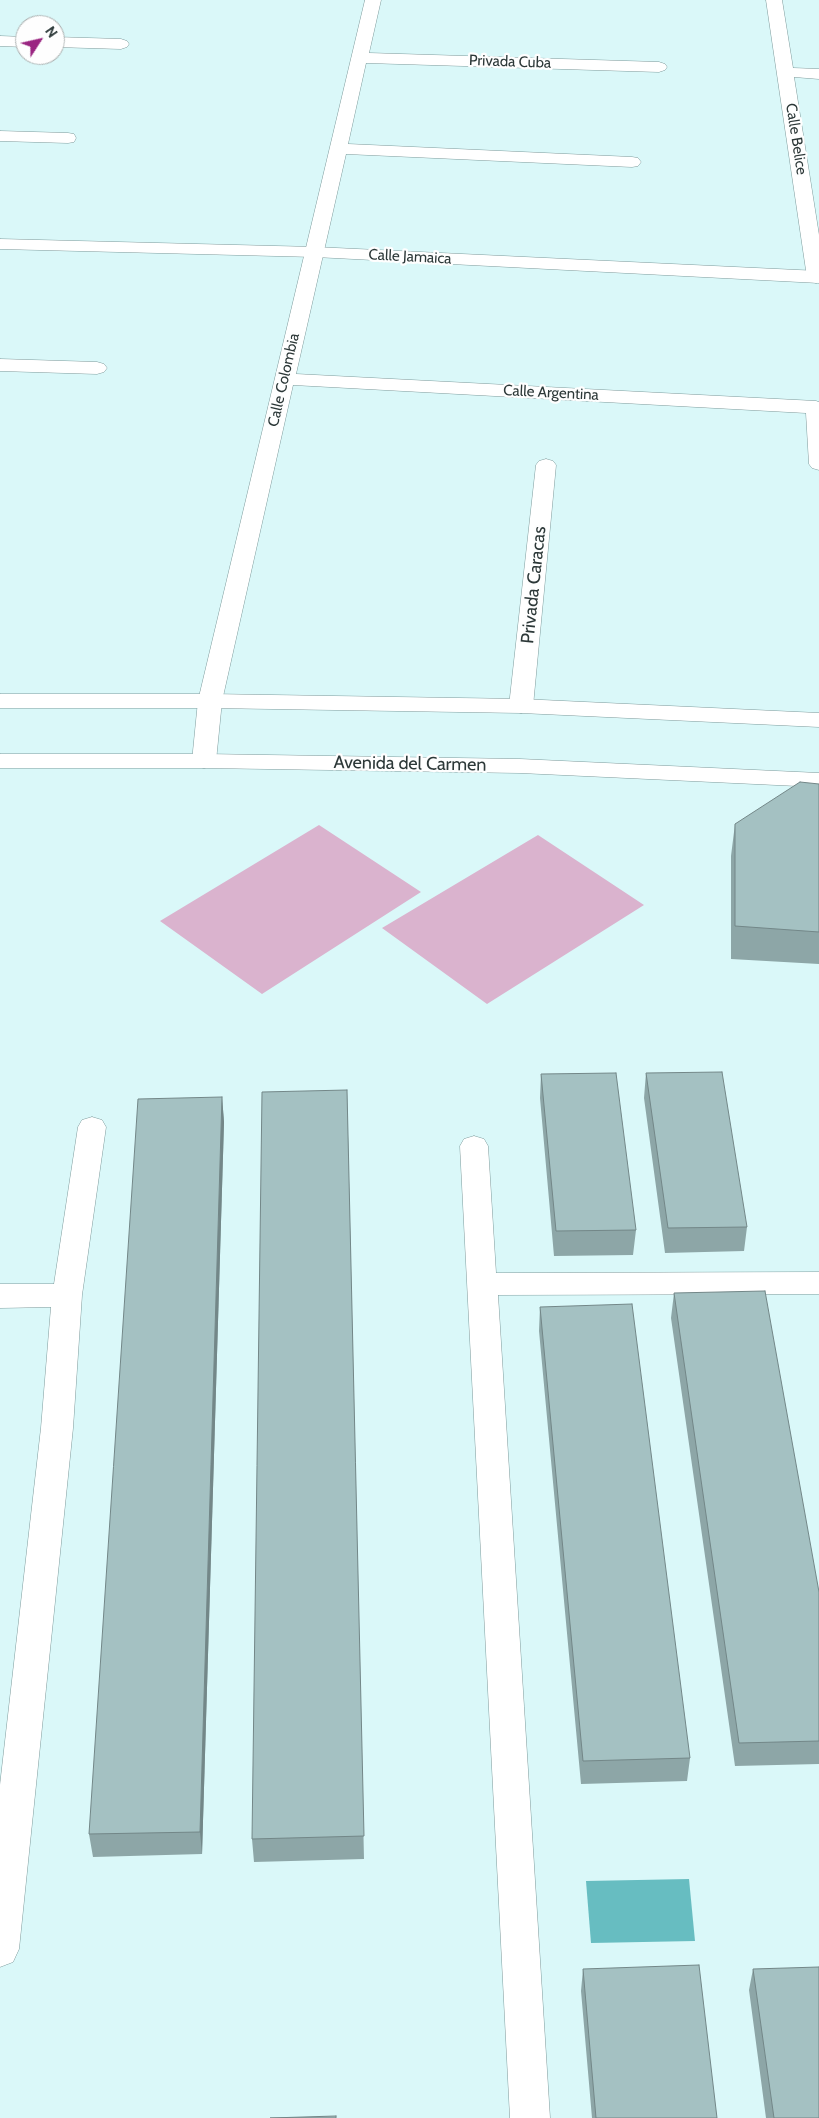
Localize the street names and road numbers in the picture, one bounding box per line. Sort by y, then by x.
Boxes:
street label: Privada Cuba [469,52,551,72]
street label: Calle Belice [781,102,811,176]
street label: Calle Jamaica [368,246,452,268]
street label: Calle Colombia [265,332,303,428]
street label: Calle Argentina [503,382,599,404]
street label: Privada Caracas [517,525,551,645]
street label: Avenida del Carmen [333,752,487,776]

